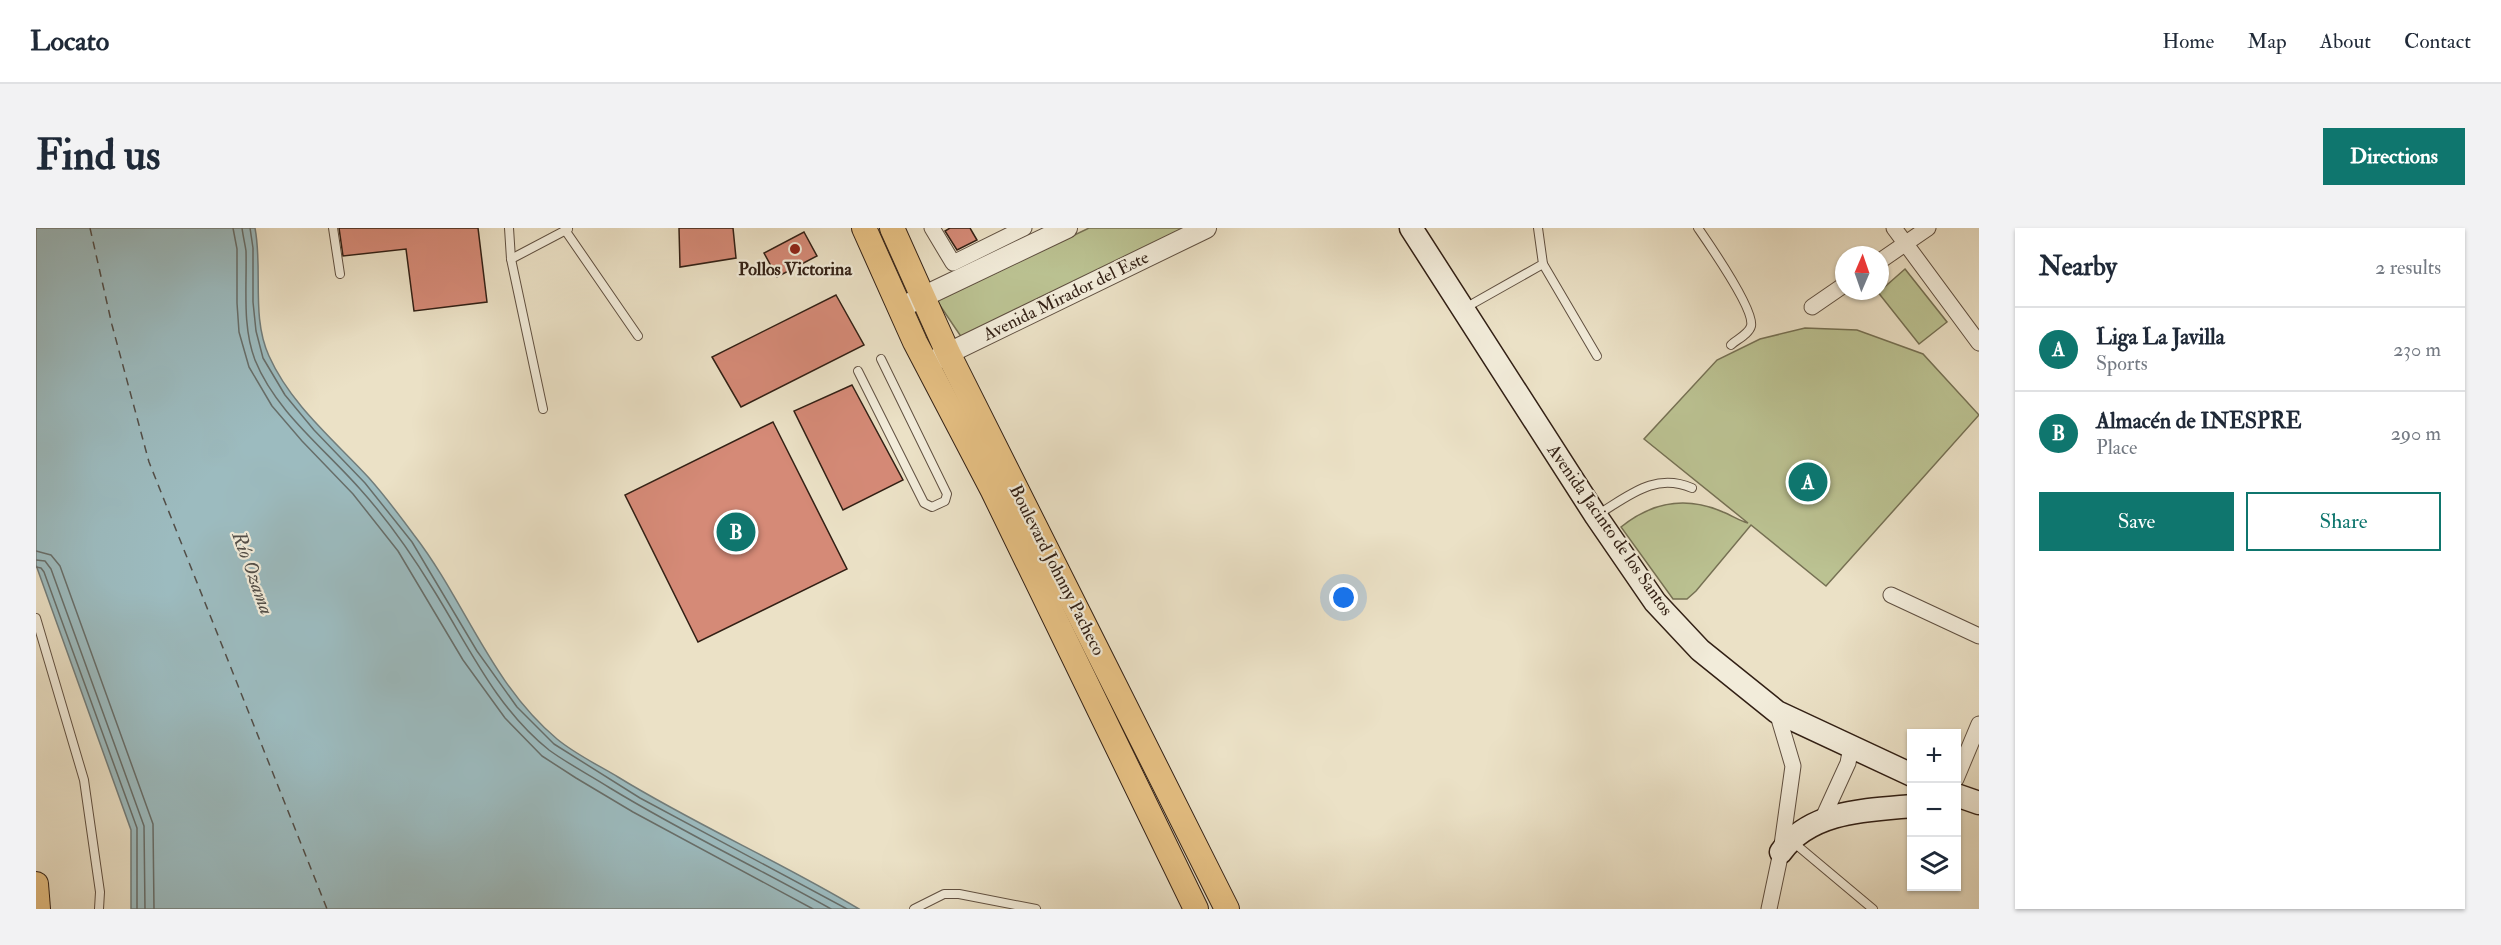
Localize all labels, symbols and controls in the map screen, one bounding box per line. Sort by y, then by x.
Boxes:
text: Locato [30,24,109,59]
text: Home [2162,28,2214,55]
text: Map [2247,28,2287,55]
text: About [2320,28,2371,55]
text: Contact [2404,28,2471,55]
button: Directions [2323,128,2465,185]
text: Find us [36,130,160,182]
marker: Pollos Victorina [788,242,802,256]
street label: Avenida Mirador del Este [978,246,1153,347]
north arrow [1835,246,1889,300]
text: Nearby [2039,251,2117,283]
text: 2 results [2375,255,2441,280]
place label: Pollos Victorina [738,258,852,281]
text: Liga La Javilla [2096,323,2225,351]
text: A [2052,337,2065,362]
text: 230 m [2393,337,2441,362]
text: Sports [2096,351,2148,376]
text: Almacén de INESPRE [2096,407,2302,435]
text: B [2052,421,2065,446]
text: 290 m [2391,421,2441,446]
text: Place [2096,435,2137,460]
street label: Avenida Jacinto de los Santos [1541,439,1678,620]
pin: A [1788,460,1828,504]
street label: Boulevard Johnny Pacheco [1004,481,1110,660]
button: Save [2039,492,2234,551]
button: Share [2246,492,2441,551]
pin: B [716,510,756,554]
water label: Río Ozama [226,527,280,618]
your location [1329,583,1358,612]
map controls [1907,729,1961,891]
button: + [1907,729,1961,783]
button: − [1907,783,1961,837]
button: layers [1907,837,1961,891]

